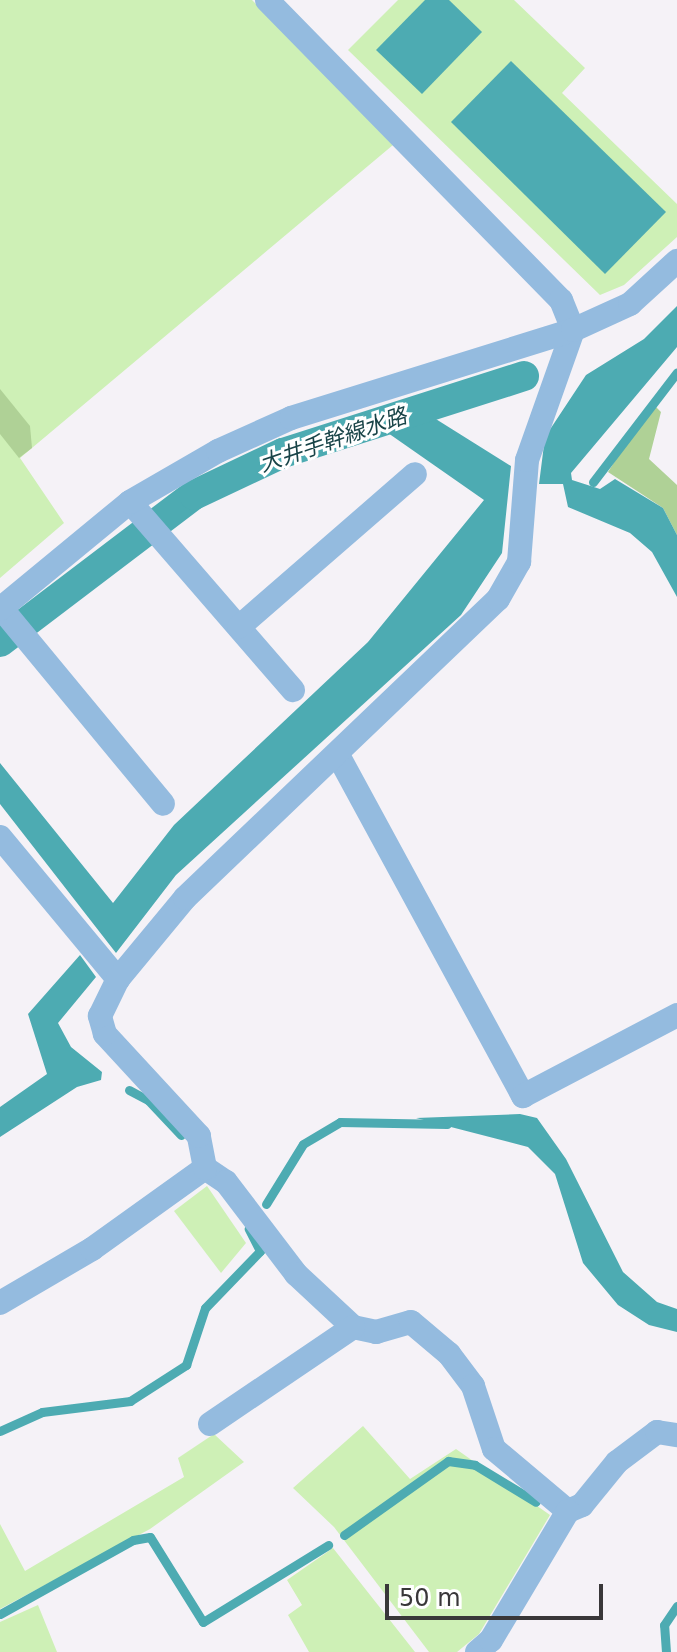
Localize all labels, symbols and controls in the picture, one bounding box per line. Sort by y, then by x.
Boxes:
water label: 大井手幹線水路 [256,402,410,478]
scale bar [389,1568,607,1618]
text: 50 m [399,1584,461,1612]

